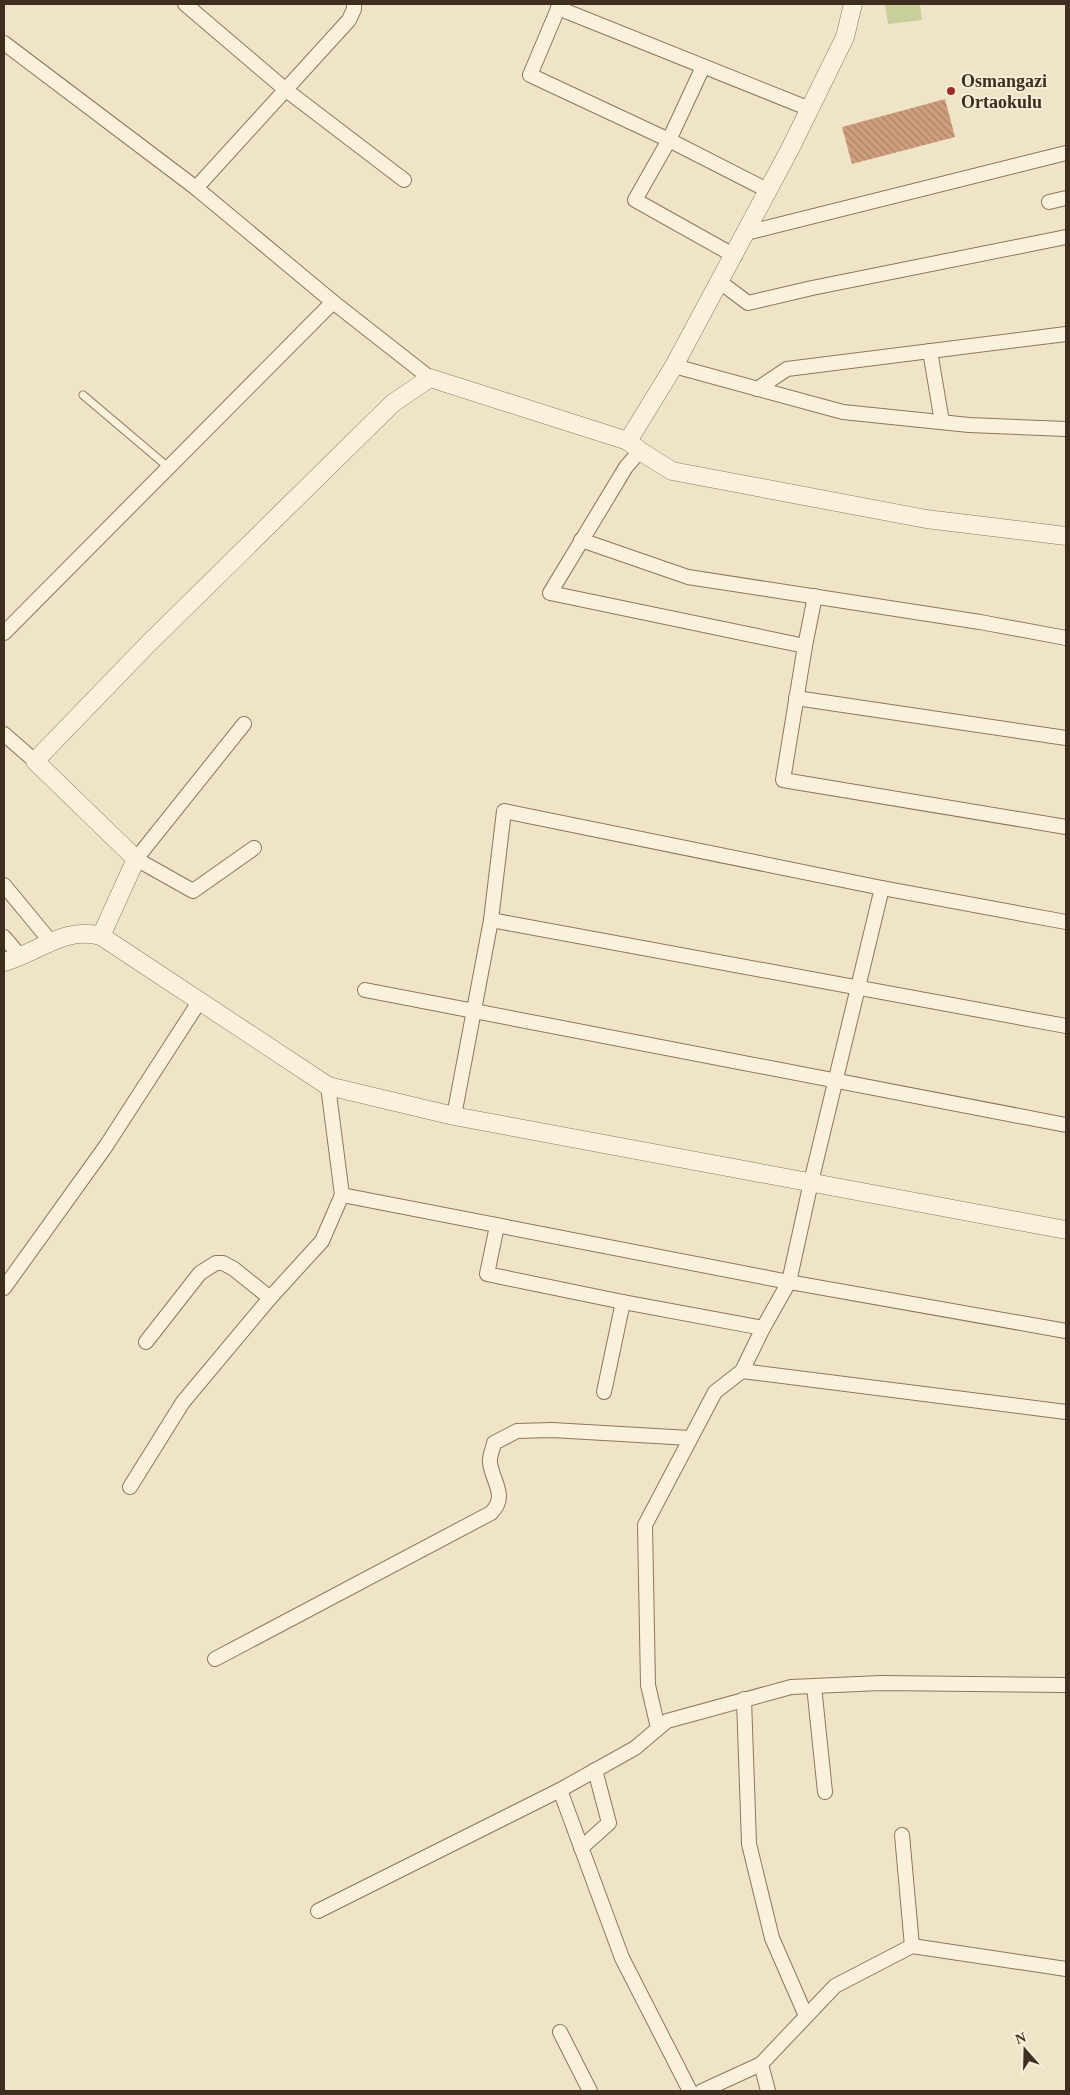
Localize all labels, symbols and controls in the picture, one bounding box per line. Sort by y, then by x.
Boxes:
place label: Osmangazi Ortaokulu [961,71,1047,112]
marker: Osmangazi Ortaokulu [945,85,957,97]
north arrow [1000,2025,1050,2075]
text: N [1013,2029,1028,2047]

